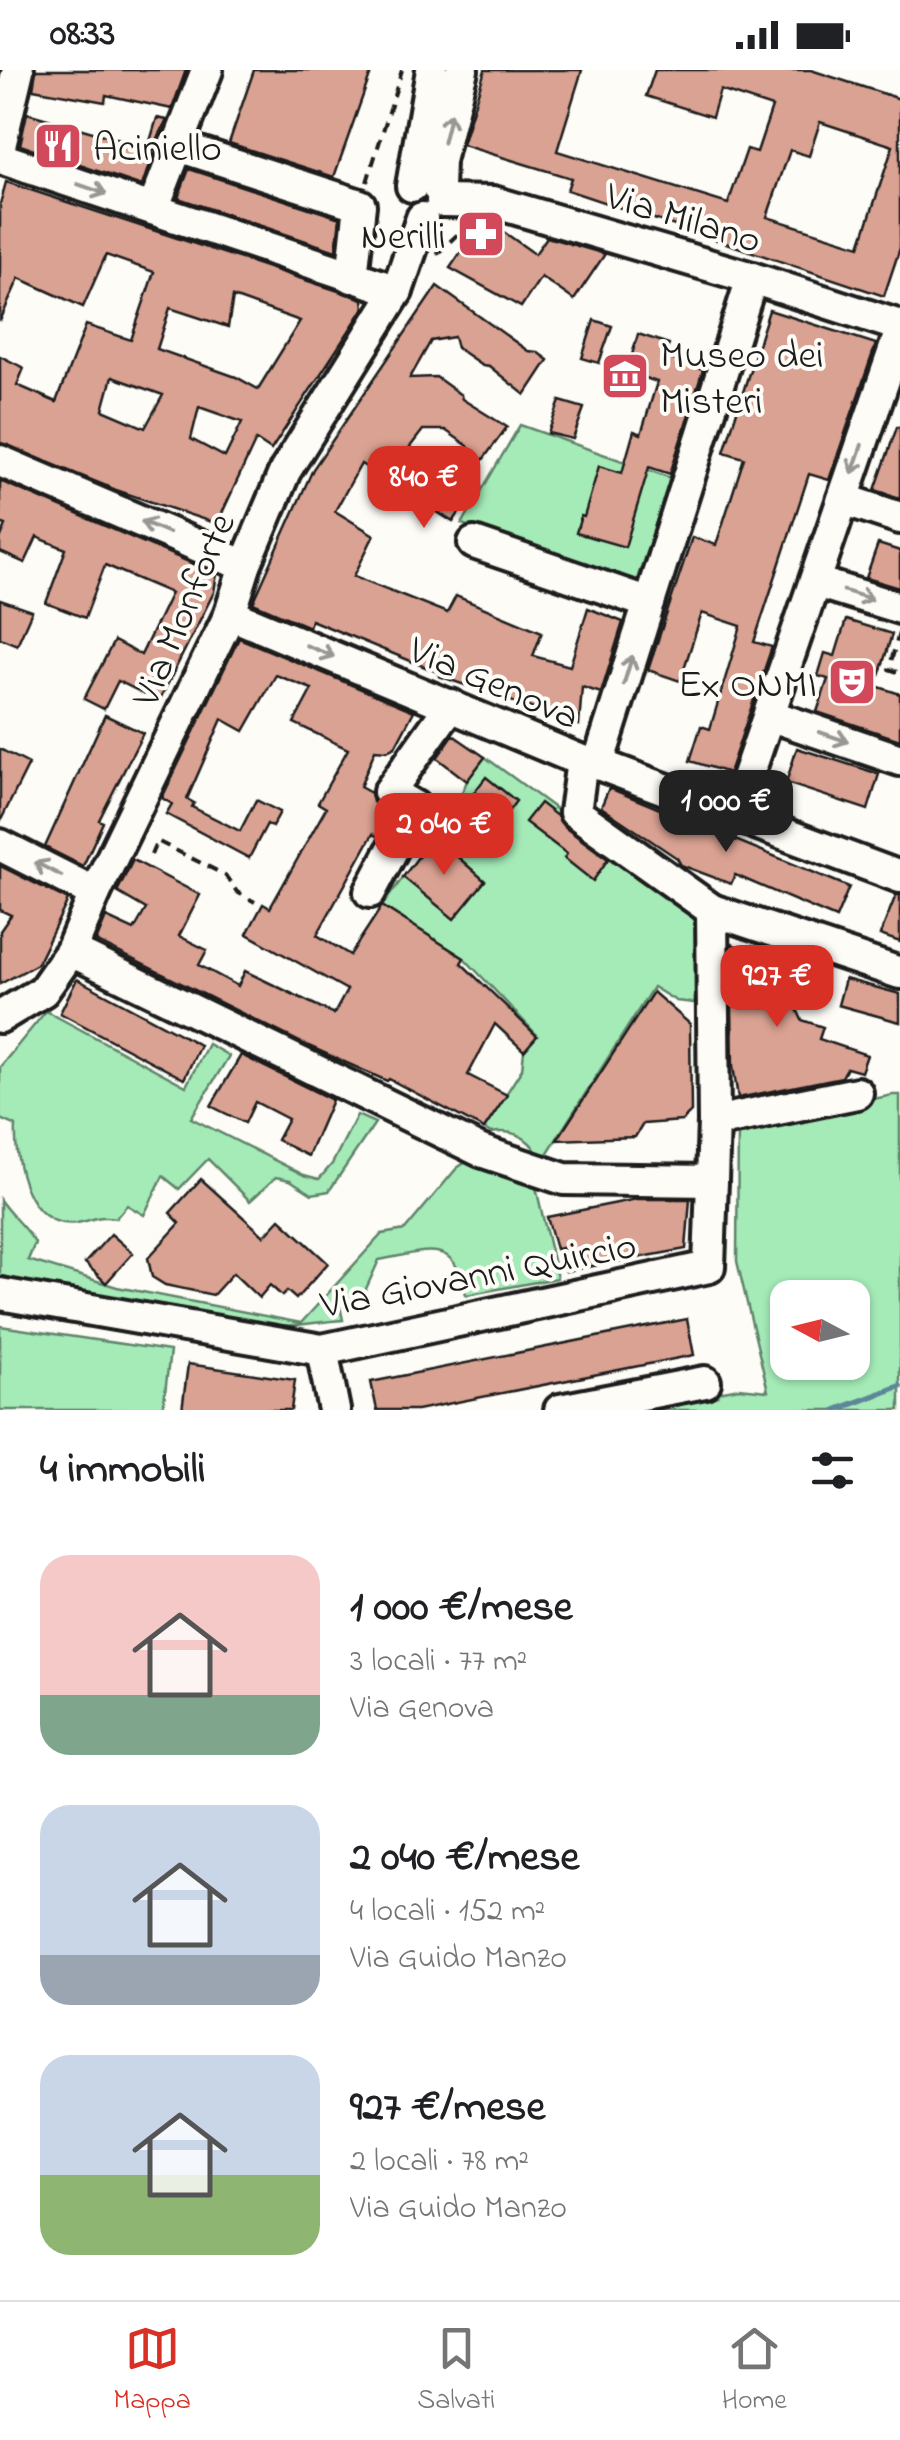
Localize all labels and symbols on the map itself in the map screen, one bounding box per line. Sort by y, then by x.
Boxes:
one-way arrow [439,113,457,145]
restaurant icon: Aciniello [32,120,84,172]
place label: Aciniello [93,121,222,180]
street label: Via Milano [597,168,768,272]
one-way arrow [76,181,107,199]
pharmacy icon: Nerilli [455,208,507,260]
place label: Nerilli [361,209,446,268]
place label: Museo dei Misteri [660,328,824,433]
museum icon: Museo dei Misteri [599,350,651,402]
one-way arrow [847,442,865,474]
pin: 840 € [354,446,494,531]
street label: Via Monforte [119,505,253,718]
one-way arrow [140,517,171,535]
one-way arrow [841,587,873,605]
street label: Via Genova [398,622,588,747]
one-way arrow [304,644,335,662]
one-way arrow [620,655,638,687]
theatre icon: Ex ONMI [826,656,878,708]
place label: Ex ONMI [678,657,817,716]
one-way arrow [818,730,850,748]
pin: 1 000 € [634,770,818,855]
pin: 2 040 € [352,793,536,878]
one-way arrow [33,859,63,878]
pin: 927 € [707,945,847,1030]
street label: Via Giovanni Quircio [315,1218,642,1337]
north arrow [770,1280,870,1380]

